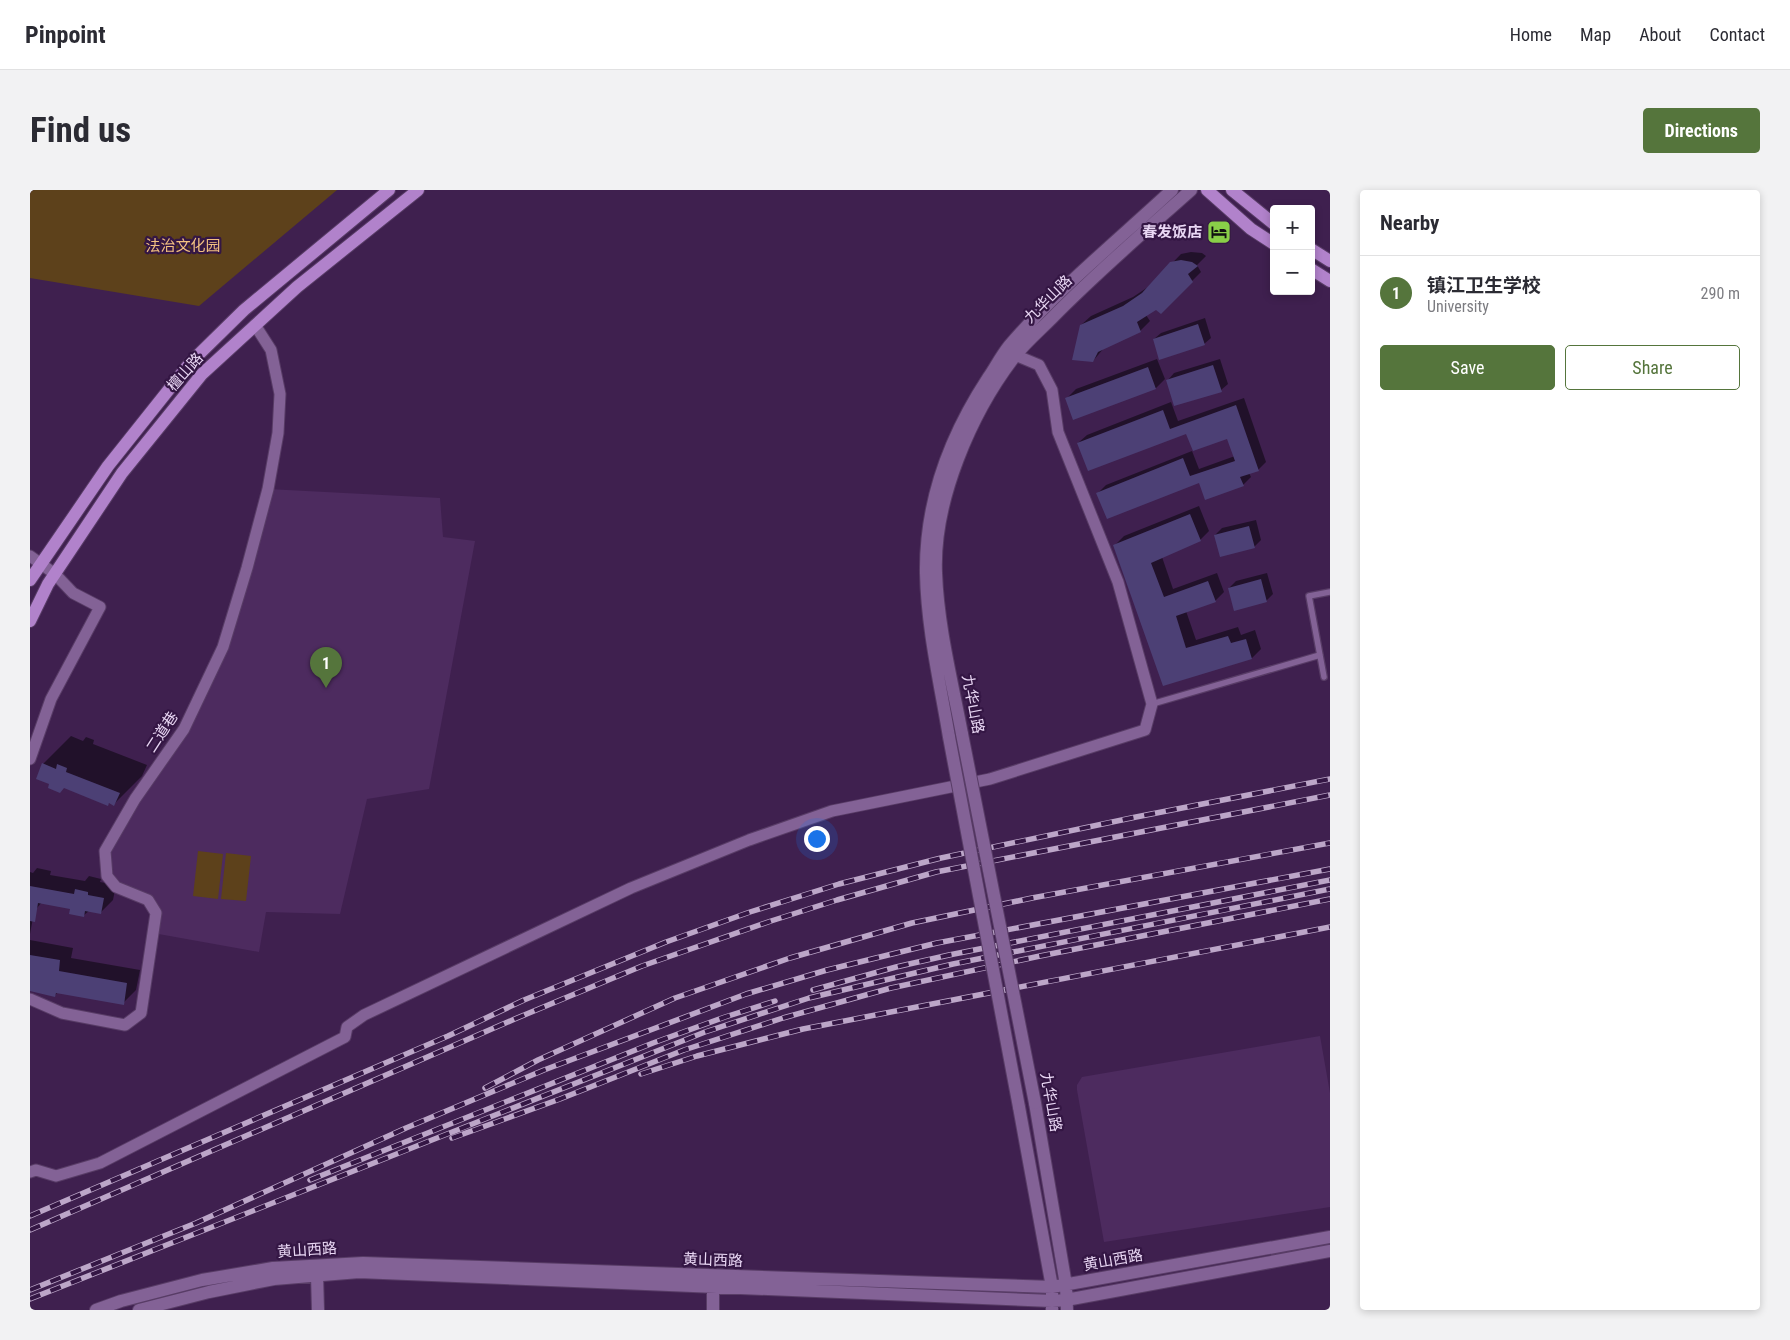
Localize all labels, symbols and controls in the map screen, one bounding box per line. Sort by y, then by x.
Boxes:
text: Pinpoint [25,21,106,49]
text: Home [1510,24,1552,45]
text: Map [1580,24,1611,45]
text: About [1639,24,1681,45]
text: Contact [1709,24,1765,45]
button: Directions [1643,108,1760,153]
text: Find us [30,110,131,151]
map controls [1270,205,1315,295]
button: + [1270,205,1315,250]
text: Nearby [1380,211,1439,235]
hotel icon: 春发饭店 [1206,219,1232,245]
place label: 春发饭店 [1142,223,1202,241]
park label: 法治文化园 [145,237,221,255]
button: − [1270,250,1315,295]
street label: 九华山路 [1020,271,1076,327]
text: 镇江卫生学校 [1427,274,1541,297]
text: 1 [1392,284,1400,303]
text: 290 m [1701,284,1740,303]
text: University [1427,297,1489,316]
button: Save [1380,345,1555,390]
button: Share [1565,345,1740,390]
street label: 檀山路 [163,349,207,395]
pin: 1 [310,647,342,688]
street label: 九华山路 [958,673,988,735]
street label: 二道巷 [142,708,182,756]
your location [804,826,830,852]
street label: 九华山路 [1037,1071,1065,1133]
street label: 黄山西路 [276,1239,338,1261]
street label: 黄山西路 [1082,1246,1144,1274]
street label: 黄山西路 [683,1250,743,1270]

